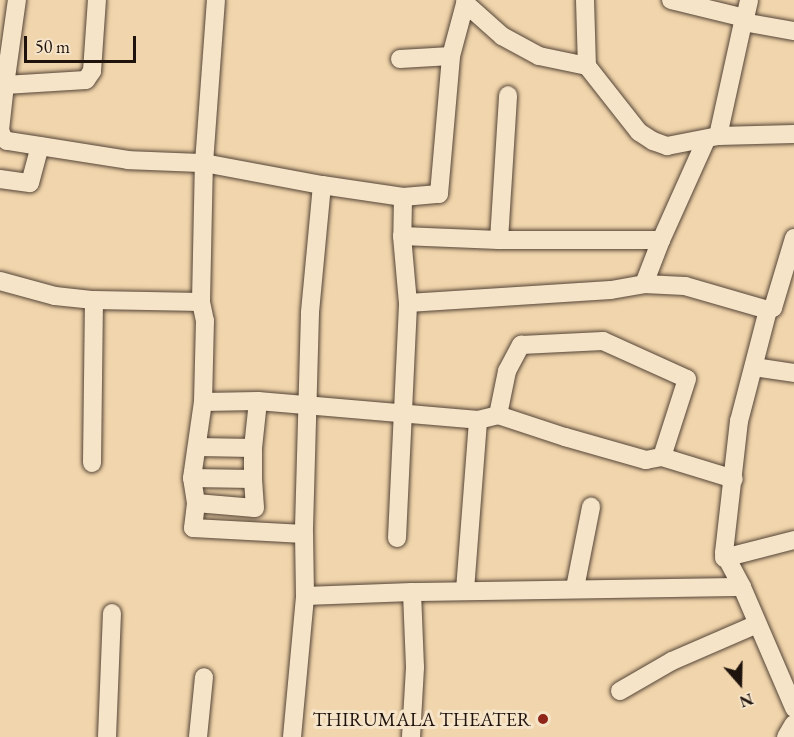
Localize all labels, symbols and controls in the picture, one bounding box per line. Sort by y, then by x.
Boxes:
scale bar [27,24,140,62]
text: 50 m [35,35,70,58]
north arrow [710,653,770,713]
text: N [737,688,756,712]
place label: THIRUMALA THEATER [312,707,531,731]
marker: THIRUMALA THEATER [536,712,550,726]

